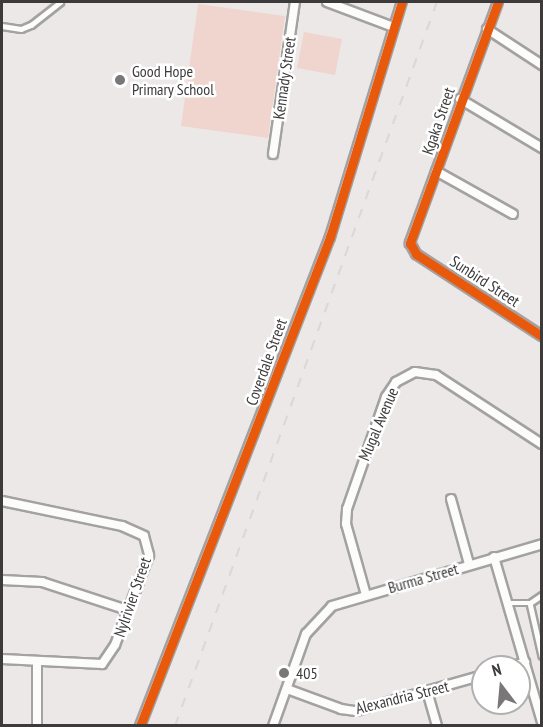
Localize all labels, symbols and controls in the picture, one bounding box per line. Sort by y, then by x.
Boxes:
street label: Kennady Street [269,35,299,121]
place label: Good Hope Primary School [132,61,214,99]
marker: Good Hope Primary School [113,73,127,87]
street label: Kgaka Street [418,85,458,157]
street label: Sunbird Street [447,251,523,311]
street label: Coverdale Street [241,316,291,408]
street label: Mugal Avenue [354,384,402,464]
street label: Nylrivier Street [109,554,155,640]
street label: Burma Street [386,559,460,597]
north arrow [471,655,531,715]
text: N [490,659,503,680]
place label: 405 [296,663,318,683]
marker: 405 [277,666,291,680]
street label: Alexandria Street [353,676,451,718]

